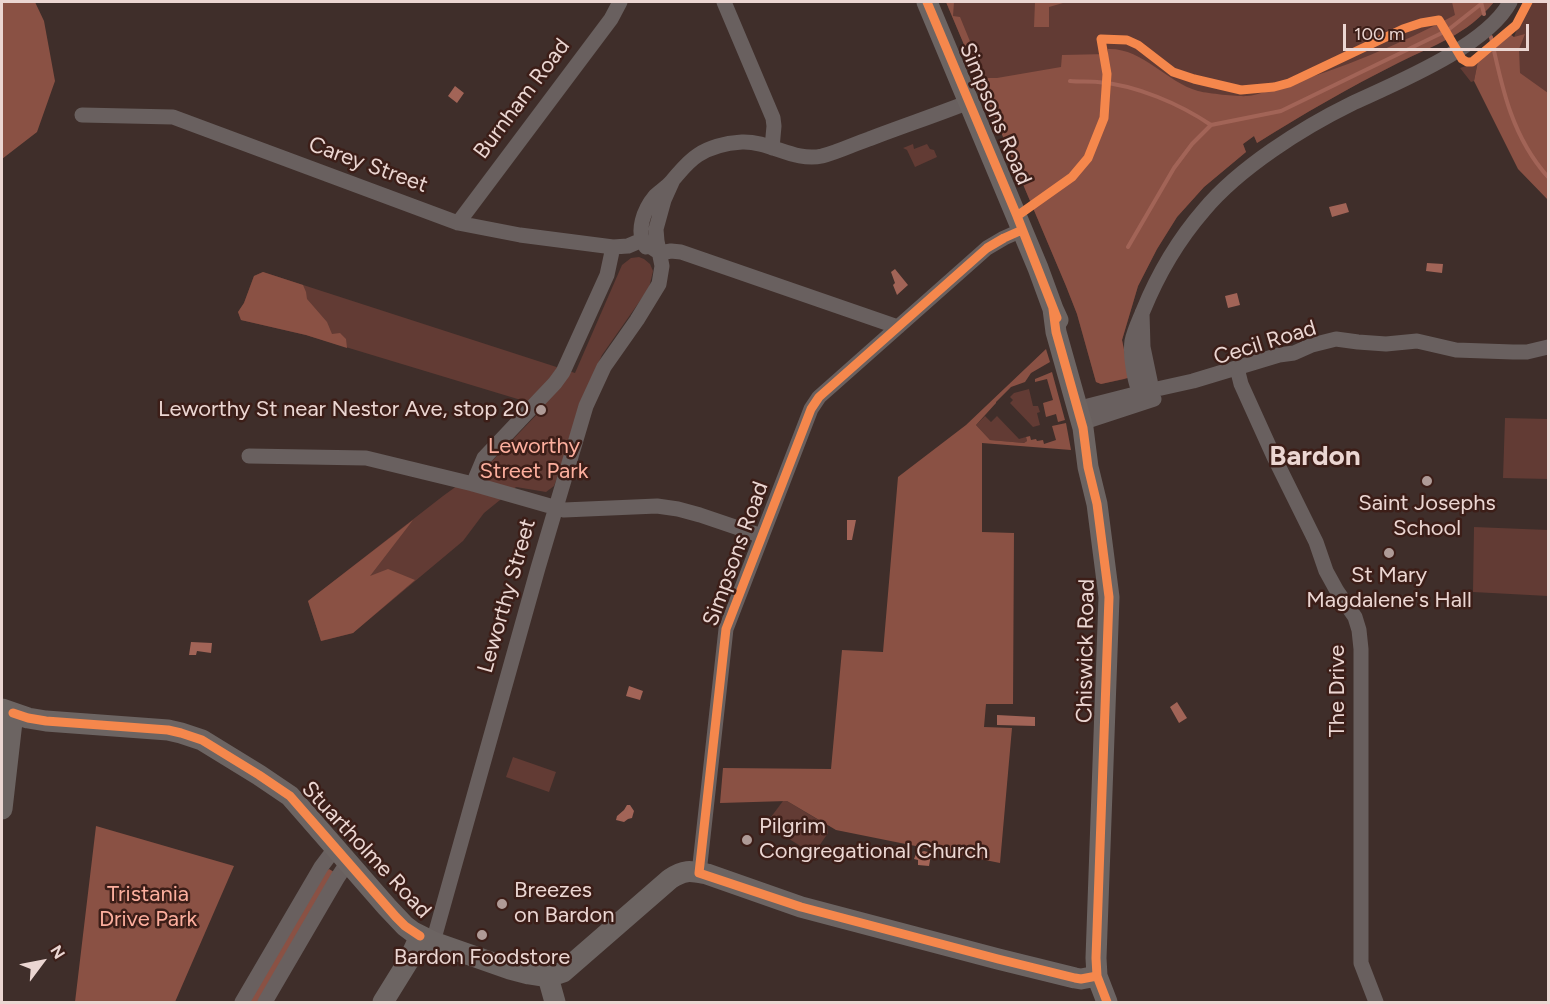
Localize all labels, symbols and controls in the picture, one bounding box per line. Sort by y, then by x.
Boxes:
scale bar [1346,12,1532,50]
text: 100 m [1354,23,1404,45]
street label: Burnham Road [468,34,576,164]
street label: Simpsons Road [953,39,1037,189]
street label: Carey Street [305,131,431,199]
street label: Cecil Road [1211,315,1319,371]
place label: Leworthy St near Nestor Ave, stop 20 [158,397,529,423]
marker: Leworthy St near Nestor Ave, stop 20 [534,403,548,417]
park label: Leworthy Street Park [480,434,588,486]
district label: Bardon [1269,440,1361,474]
marker: Saint Josephs School [1420,474,1434,488]
street label: Simpsons Road [698,478,774,630]
place label: Saint Josephs School [1358,491,1496,542]
street label: Leworthy Street [472,516,542,676]
marker: St Mary Magdalene's Hall [1382,546,1396,560]
place label: St Mary Magdalene's Hall [1306,563,1472,614]
street label: Chiswick Road [1072,579,1100,723]
street label: The Drive [1325,645,1351,737]
street label: Stuartholme Road [296,776,436,924]
place label: Pilgrim Congregational Church [759,814,988,866]
marker: Pilgrim Congregational Church [740,833,754,847]
place label: Breezes on Bardon [514,878,614,930]
park label: Tristania Drive Park [99,882,197,933]
marker: Breezes on Bardon [495,897,509,911]
marker: Bardon Foodstore [475,928,489,942]
north arrow [12,932,72,992]
text: N [46,942,69,962]
place label: Bardon Foodstore [394,945,570,971]

